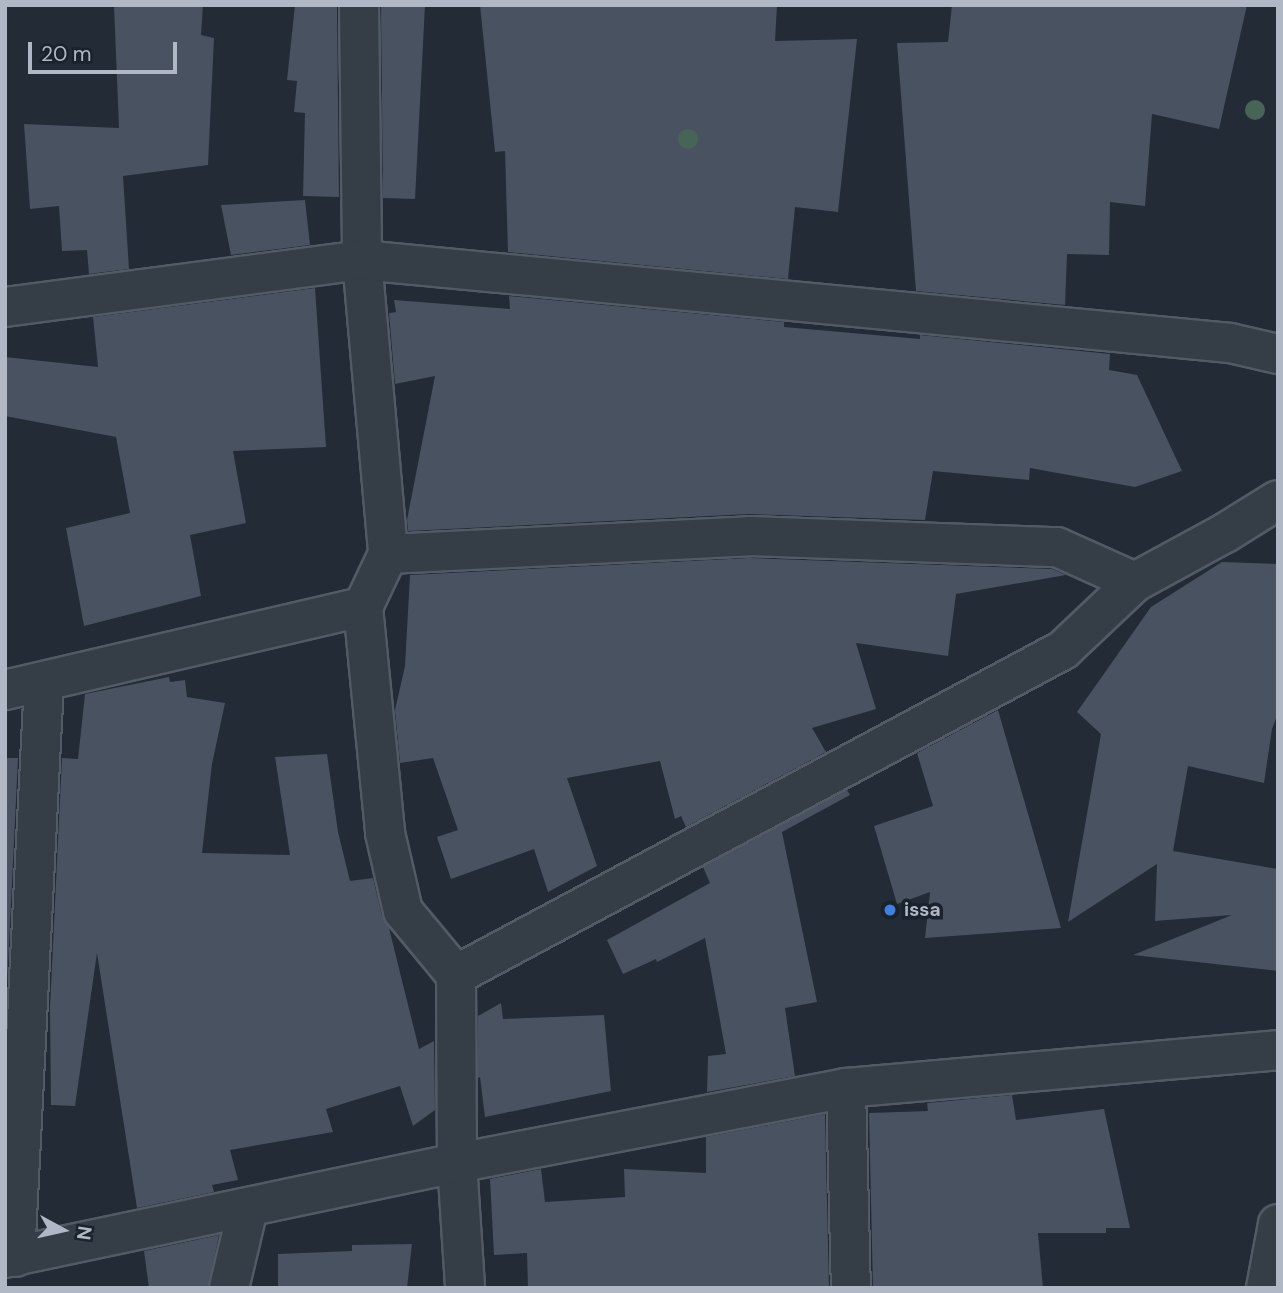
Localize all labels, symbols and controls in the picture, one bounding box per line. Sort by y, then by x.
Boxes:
scale bar [32,28,180,72]
text: 20 m [41,40,92,68]
place label: issa [904,899,941,921]
marker: issa [882,902,898,918]
north arrow [28,1195,98,1265]
text: N [71,1224,98,1242]

